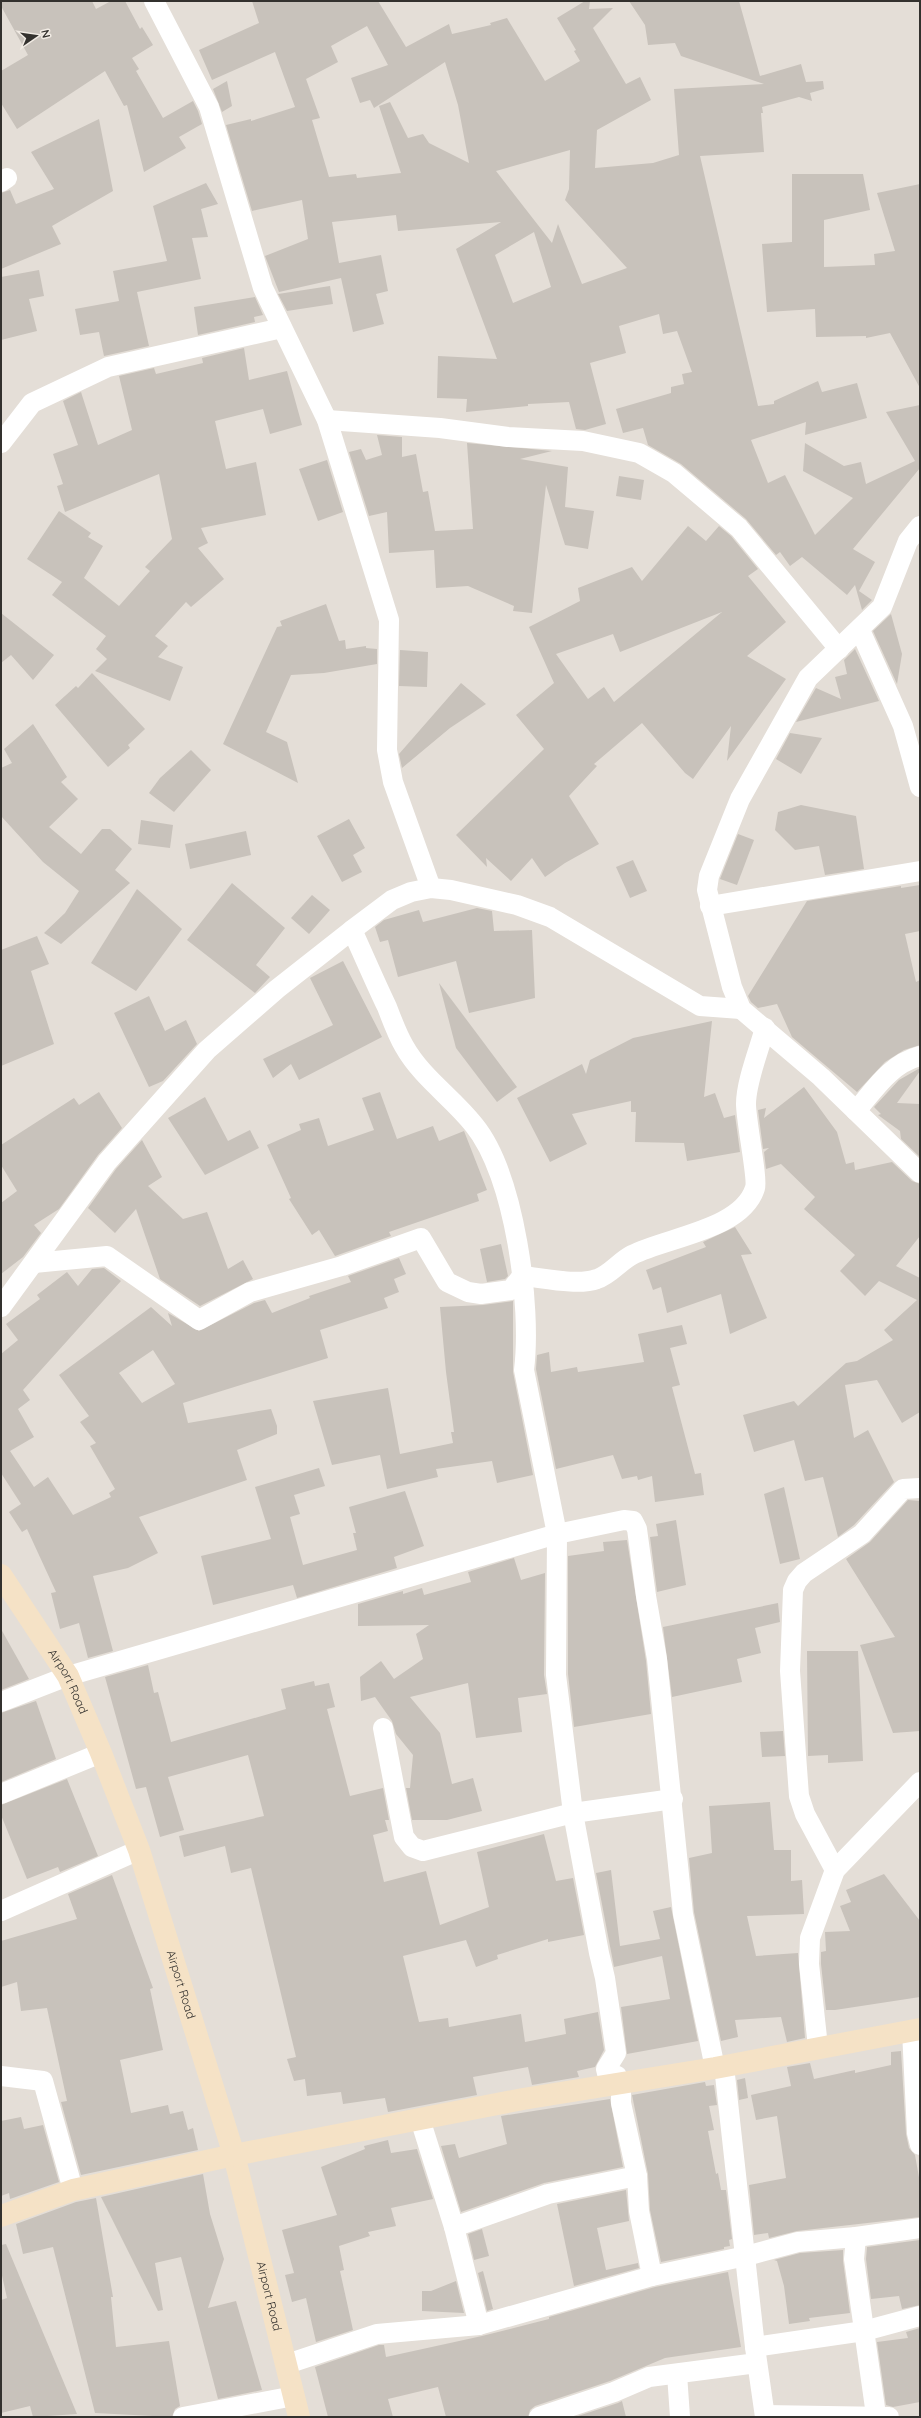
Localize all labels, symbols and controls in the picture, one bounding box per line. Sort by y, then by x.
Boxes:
north arrow [16,16,56,56]
text: N [38,28,53,39]
street label: Airport Road [45,1646,91,1716]
street label: Airport Road [164,1948,199,2021]
street label: Airport Road [254,2260,285,2332]

